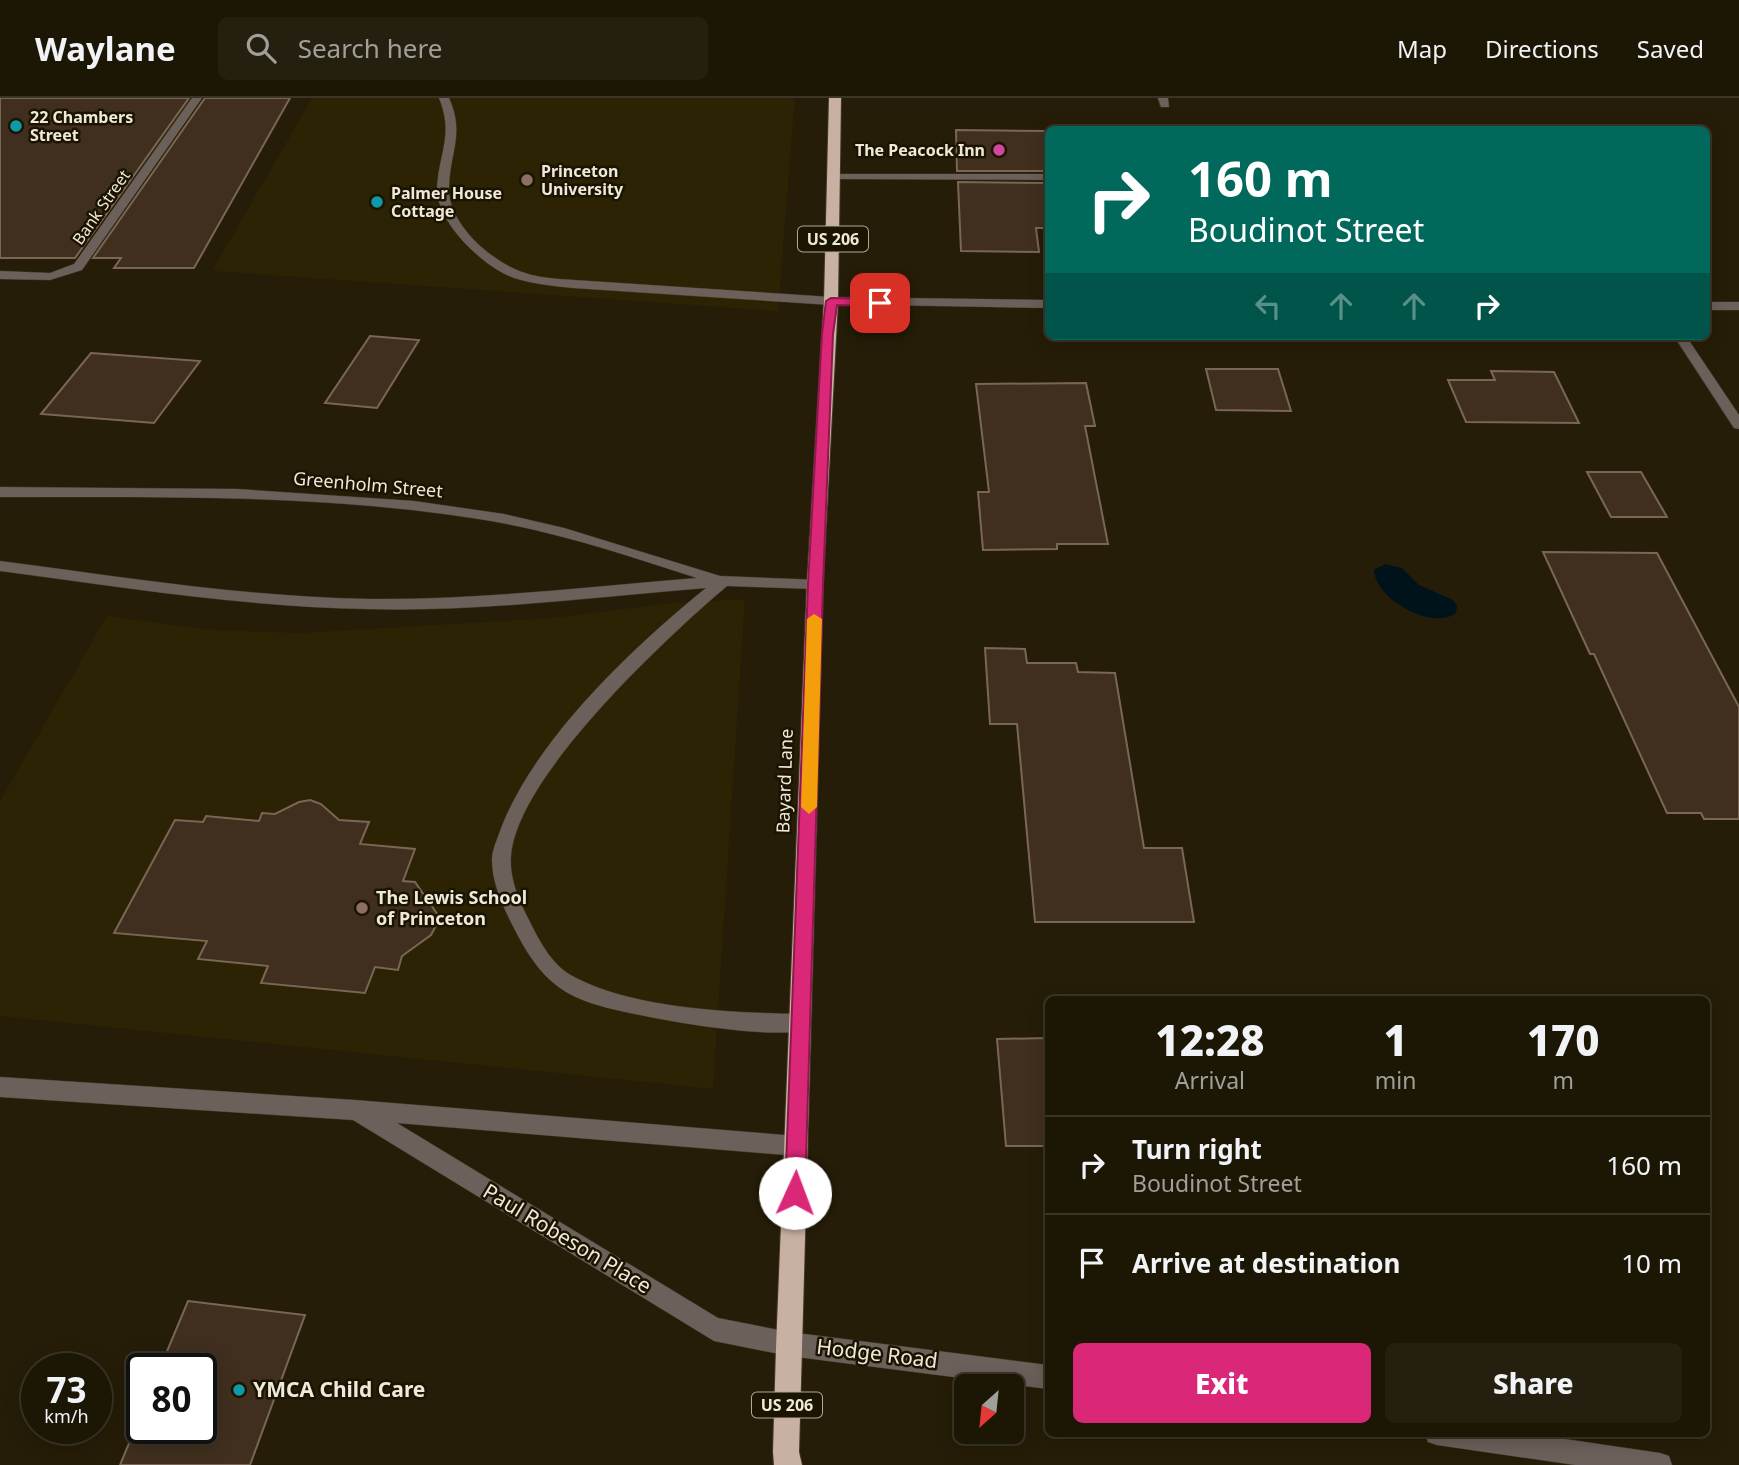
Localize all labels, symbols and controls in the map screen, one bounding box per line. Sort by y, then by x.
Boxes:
search box [218,17,708,80]
text: Waylane [35,26,176,71]
icon: search [242,29,280,67]
text: Search here [298,30,442,66]
text: Map [1397,32,1447,65]
text: Directions [1485,32,1599,65]
text: Saved [1637,32,1704,65]
place label: 22 Chambers Street [30,106,133,146]
marker: 22 Chambers Street [8,118,24,134]
place label: The Peacock Inn [855,139,985,161]
marker: The Peacock Inn [991,142,1007,158]
text: 160 m [1188,145,1333,211]
icon: right [1073,154,1164,245]
place label: Princeton University [541,160,624,200]
street label: Bank Street [67,165,135,249]
marker: Princeton University [519,172,535,188]
place label: Palmer House Cottage [391,182,502,222]
marker: Palmer House Cottage [369,194,385,210]
text: Boudinot Street [1188,208,1424,251]
road number: US 206 [798,226,868,252]
pin [850,273,910,333]
icon: arrive [861,284,899,322]
icon: left [1249,287,1287,325]
icon: ahead [1322,287,1360,325]
icon: ahead [1395,287,1433,325]
icon: right [1468,287,1506,325]
street label: Greenholm Street [292,466,444,503]
street label: Bayard Lane [770,728,798,834]
place label: The Lewis School of Princeton [376,885,527,930]
marker: The Lewis School of Princeton [354,900,370,916]
text: 12:28 [1155,1011,1264,1068]
text: 1 [1383,1011,1408,1068]
text: 170 [1527,1011,1600,1068]
text: Arrival [1175,1064,1245,1096]
text: min [1375,1064,1416,1096]
text: m [1552,1064,1574,1096]
text: Turn right [1132,1131,1262,1167]
icon: right [1073,1146,1111,1184]
text: 160 m [1606,1147,1682,1183]
position arrow [758,1156,832,1230]
text: Boudinot Street [1132,1167,1302,1199]
street label: Paul Robeson Place [478,1177,657,1300]
icon: arrive [1073,1244,1111,1282]
text: Arrive at destination [1132,1245,1401,1281]
text: 10 m [1621,1245,1682,1281]
street label: Hodge Road [815,1332,939,1374]
button: Exit [1073,1343,1371,1423]
button: Share [1385,1343,1682,1423]
speed limit sign: 80 [126,1353,217,1444]
text: 73 [46,1366,87,1413]
north arrow [954,1374,1024,1444]
map controls [954,1374,1024,1444]
place label: YMCA Child Care [253,1375,425,1403]
marker: YMCA Child Care [231,1382,247,1398]
road number: US 206 [752,1392,822,1418]
text: km/h [44,1404,89,1428]

